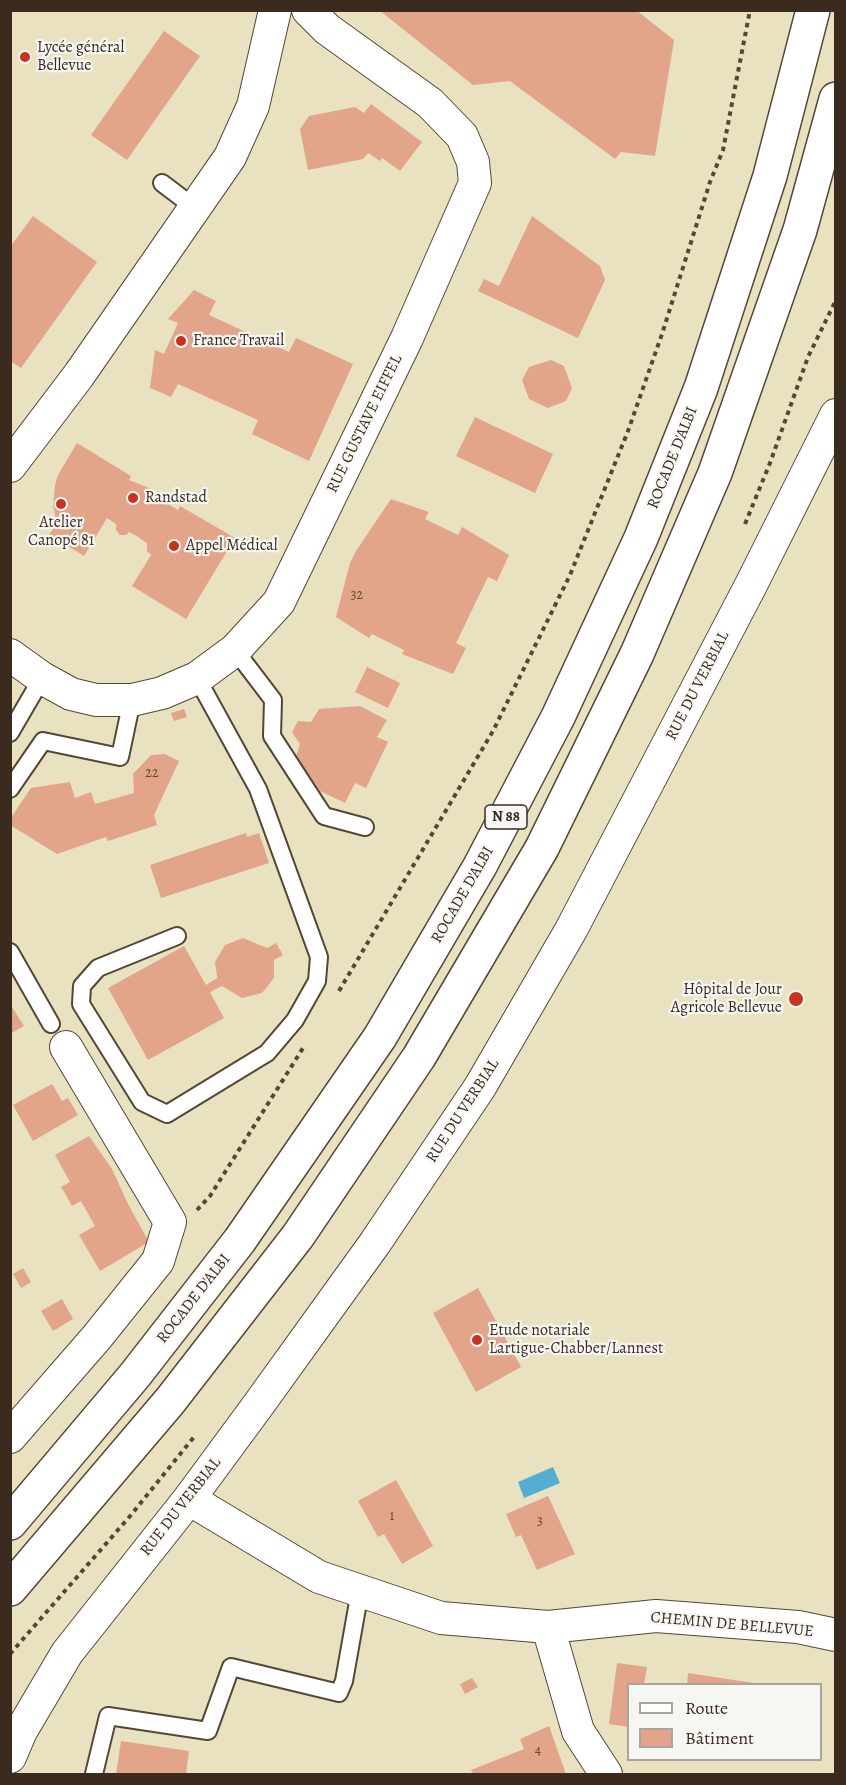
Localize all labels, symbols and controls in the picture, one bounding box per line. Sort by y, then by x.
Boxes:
place label: Lycée général Bellevue [37,38,124,76]
marker: Lycée général Bellevue [18,50,32,64]
place label: France Travail [193,331,284,351]
marker: France Travail [174,334,188,348]
street label: RUE GUSTAVE EIFFEL [323,352,407,496]
street label: ROCADE D'ALBI [644,404,702,512]
place label: Randstad [145,488,207,508]
marker: Randstad [126,491,140,505]
marker: Atelier Canopé 81 [54,497,68,511]
place label: Atelier Canopé 81 [28,513,94,551]
place label: Appel Médical [186,536,278,556]
marker: Appel Médical [167,539,181,553]
house number: 32 [351,588,363,604]
street label: RUE DU VERBIAL [662,628,734,744]
house number: 22 [145,766,159,782]
road number: N 88 [485,805,527,829]
street label: ROCADE D'ALBI [428,843,498,947]
place label: Hôpital de Jour Agricole Bellevue [671,980,782,1018]
marker: Hôpital de Jour Agricole Bellevue [787,990,805,1008]
street label: RUE DU VERBIAL [422,1055,504,1167]
street label: ROCADE D'ALBI [153,1250,235,1348]
place label: Etude notariale Lartigue-Chabber/Lannest [489,1321,663,1359]
marker: Etude notariale Lartigue-Chabber/Lannest [470,1333,484,1347]
street label: RUE DU VERBIAL [137,1454,225,1560]
house number: 1 [390,1509,394,1525]
house number: 3 [537,1514,543,1530]
street label: CHEMIN DE BELLEVUE [650,1608,814,1642]
legend [627,1683,822,1761]
text: Route [685,1696,728,1720]
text: Bâtiment [685,1726,754,1750]
house number: 4 [535,1743,541,1759]

